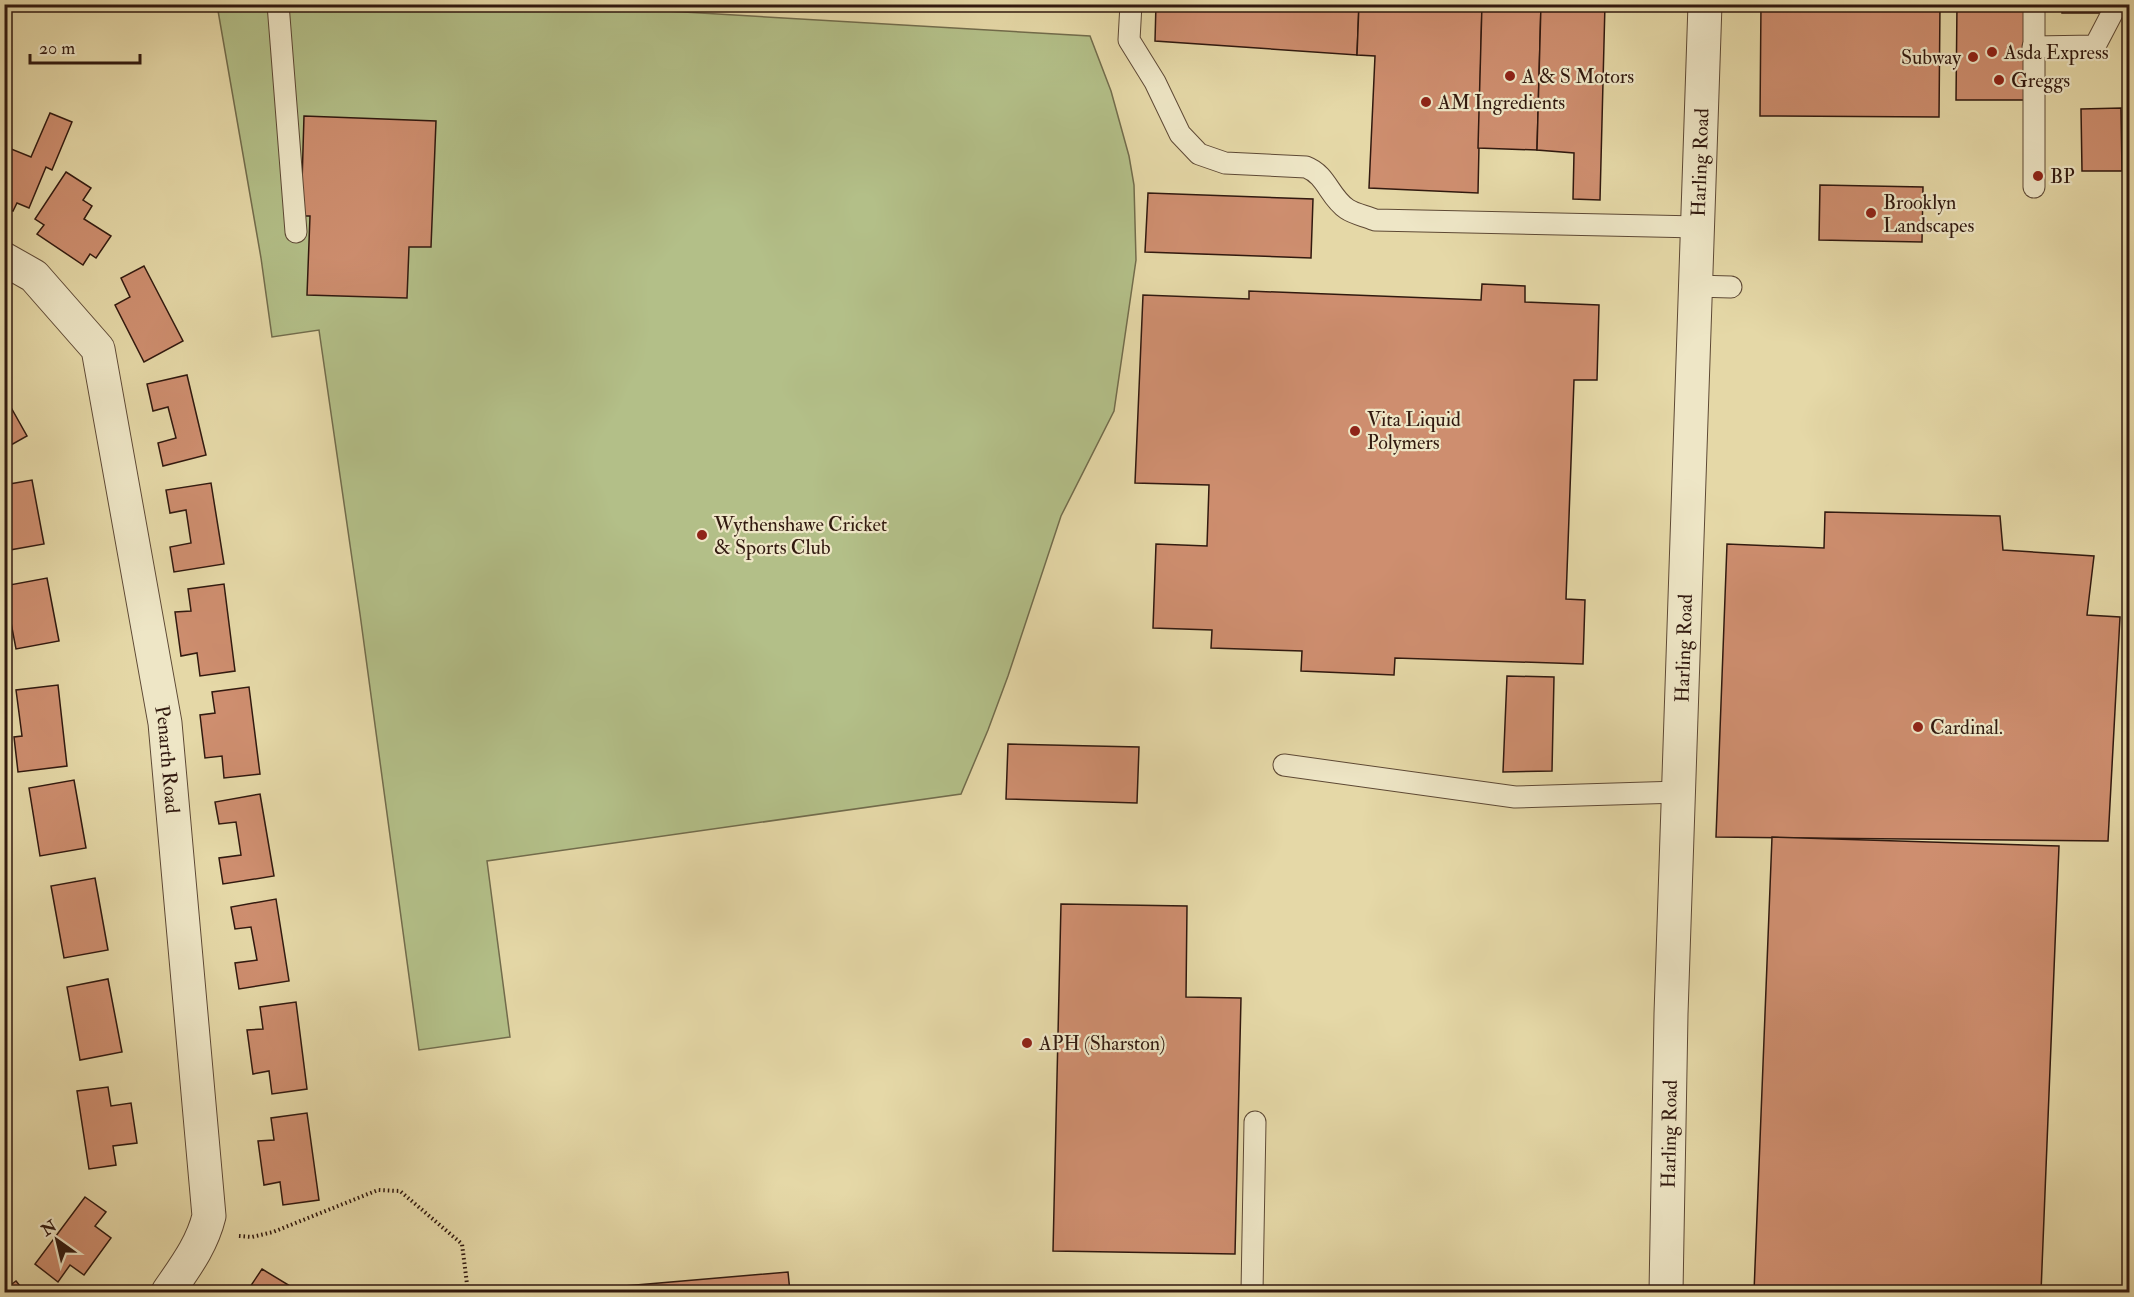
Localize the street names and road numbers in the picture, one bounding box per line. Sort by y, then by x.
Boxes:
street label: Harling Road [1685,108,1714,217]
street label: Harling Road [1669,593,1698,703]
street label: Penarth Road [150,703,186,815]
street label: Harling Road [1655,1079,1682,1189]

